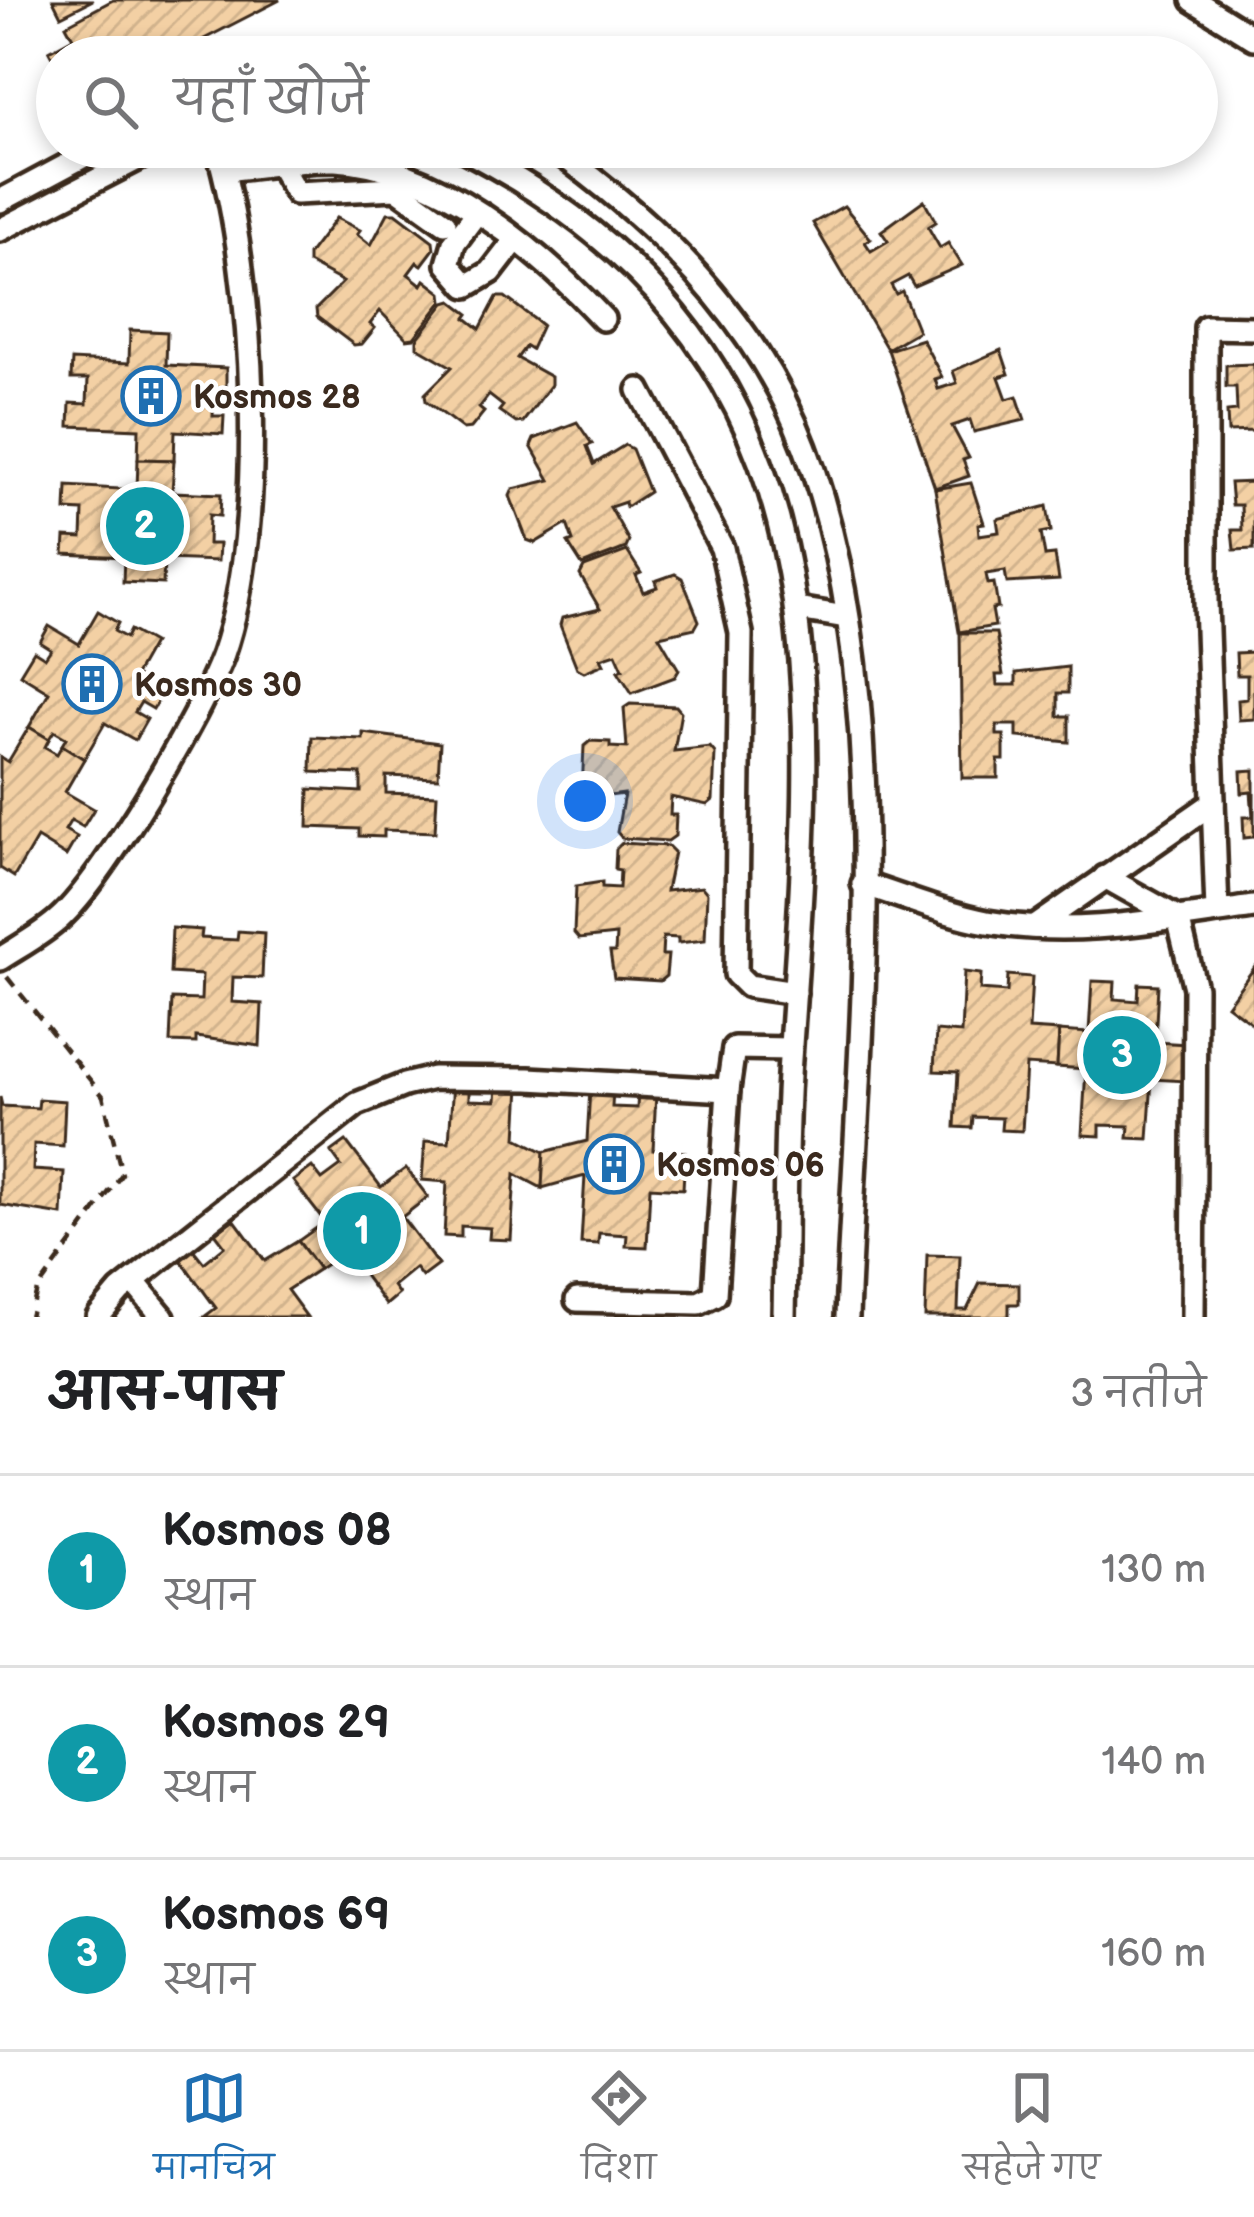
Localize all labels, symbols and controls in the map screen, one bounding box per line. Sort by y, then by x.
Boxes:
search box [36,36,1218,168]
icon: search [78,69,144,135]
text: यहाँ खोजें [174,73,368,128]
building icon: Kosmos 28 [120,365,182,427]
place label: Kosmos 28 [193,378,361,418]
pin: 2 [106,481,184,571]
building icon: Kosmos 30 [61,653,123,715]
place label: Kosmos 30 [134,666,302,706]
your location [555,771,615,831]
pin: 3 [1083,1010,1161,1100]
building icon: Kosmos 06 [583,1133,645,1195]
place label: Kosmos 06 [656,1146,825,1186]
pin: 1 [323,1186,401,1276]
text: आस-पास [48,1363,281,1424]
text: 3 नतीजे [1070,1371,1206,1418]
text: Kosmos 08 [162,1504,392,1559]
text: 1 [79,1547,95,1594]
text: 130 m [1101,1547,1206,1594]
text: स्थान [162,1574,254,1621]
text: Kosmos 29 [162,1696,390,1751]
text: 2 [75,1739,99,1786]
text: 140 m [1101,1739,1206,1786]
text: स्थान [162,1766,254,1813]
text: Kosmos 69 [162,1888,390,1943]
text: 3 [76,1931,98,1978]
text: 160 m [1101,1931,1206,1978]
text: स्थान [162,1958,254,2005]
tab: मानचित्र [153,2065,274,2204]
tab: दिशा [581,2065,656,2204]
tab: सहेजे गए [963,2065,1101,2204]

